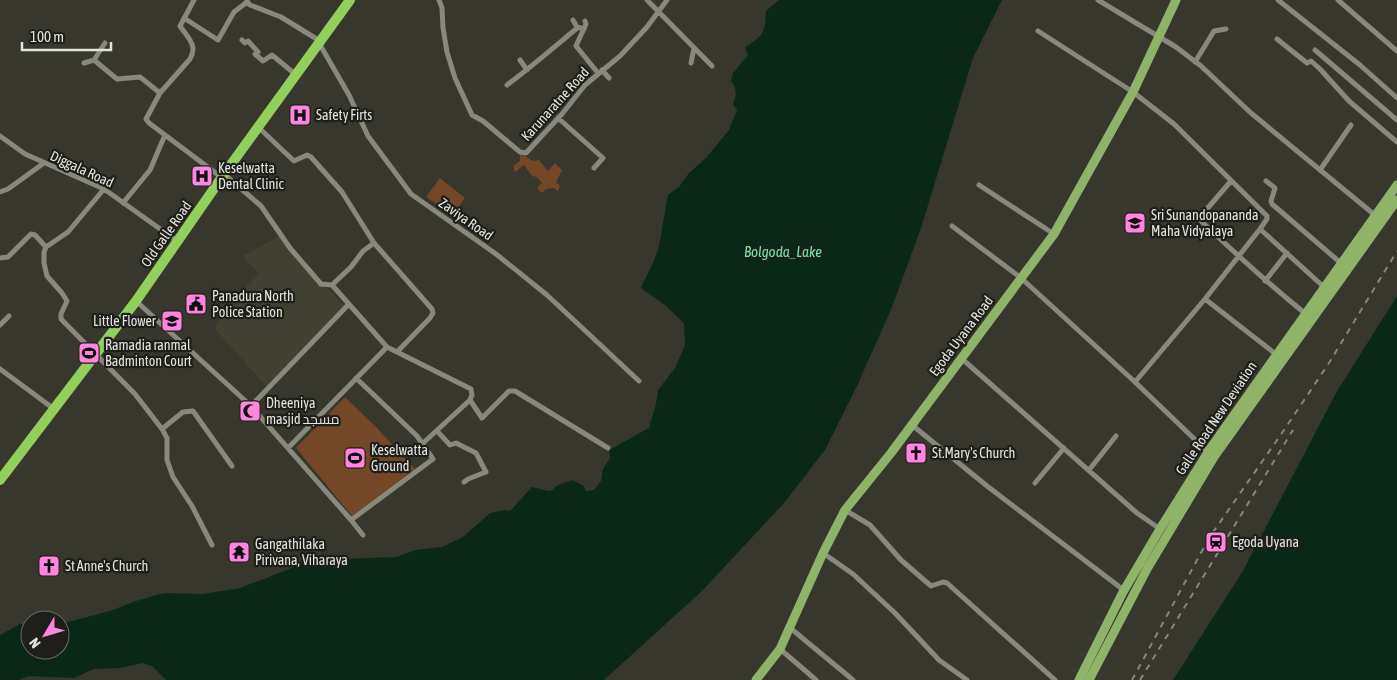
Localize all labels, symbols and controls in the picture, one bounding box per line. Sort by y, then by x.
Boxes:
scale bar [22,20,111,52]
text: 100 m [30,28,64,45]
street label: Karunaratne Road [518,64,592,144]
hospital icon: Safety Firts [288,103,312,127]
place label: Safety Firts [316,107,372,123]
street label: Diggala Road [48,147,116,191]
place label: Keselwatta Dental Clinic [218,160,284,192]
hospital icon: Keselwatta Dental Clinic [190,164,214,188]
street label: Zaviya Road [436,194,496,244]
street label: Old Galle Road [138,198,194,270]
place label: Sri Sunandopananda Maha Vidyalaya [1151,207,1258,239]
school or university icon: Sri Sunandopananda Maha Vidyalaya [1123,211,1147,235]
water label: Bolgoda_Lake [744,243,822,260]
place label: Panadura North Police Station [212,288,294,320]
public building icon: Panadura North Police Station [184,292,208,316]
street label: Egoda Uyana Road [926,293,996,379]
school or university icon: Little Flower [160,309,184,333]
place label: Little Flower [93,313,157,329]
place label: Ramadia ranmal Badminton Court [105,337,192,369]
sports icon: Ramadia ranmal Badminton Court [77,341,101,365]
street label: Galle Road New Deviation [1172,358,1260,478]
place label: Dheeniya masjid مسجد [266,395,340,427]
mosque icon: Dheeniya masjid مسجد [238,399,262,423]
church icon: St.Mary's Church [904,441,928,465]
place label: Keselwatta Ground [371,442,428,474]
place label: St.Mary's Church [932,445,1015,461]
sports icon: Keselwatta Ground [343,446,367,470]
station icon: Egoda Uyana [1204,530,1228,554]
place label: Egoda Uyana [1232,534,1299,550]
place label: Gangathilaka Pirivana, Viharaya [255,536,348,568]
temple icon: Gangathilaka Pirivana, Viharaya [227,540,251,564]
church icon: St Anne's Church [37,554,61,578]
place label: St Anne's Church [65,558,148,574]
north arrow [20,610,70,660]
text: N [26,635,44,651]

